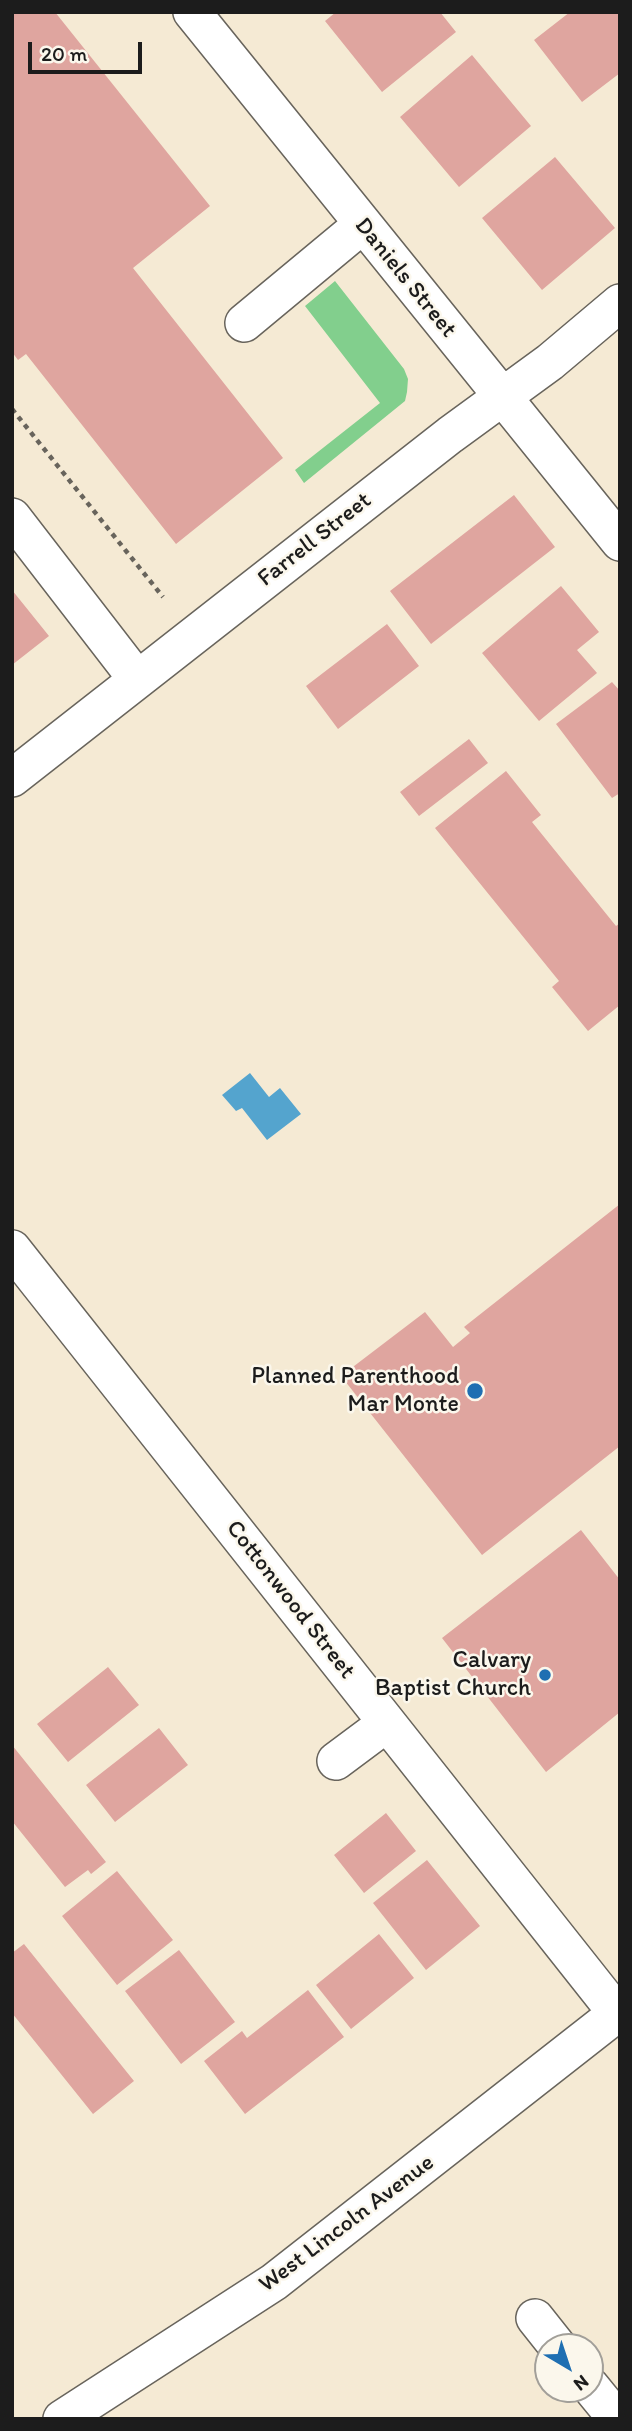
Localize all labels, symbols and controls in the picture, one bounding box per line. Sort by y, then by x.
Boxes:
scale bar [32,28,145,72]
text: 20 m [41,41,87,66]
street label: Daniels Street [348,212,462,344]
street label: Farrell Street [252,487,378,593]
place label: Planned Parenthood Mar Monte [251,1363,459,1419]
marker: Planned Parenthood Mar Monte [465,1381,485,1401]
street label: Cottonwood Street [219,1515,361,1685]
place label: Calvary Baptist Church [375,1647,531,1703]
marker: Calvary Baptist Church [537,1667,553,1683]
street label: West Lincoln Avenue [254,2149,440,2299]
north arrow [534,2333,604,2403]
text: N [569,2370,593,2396]

